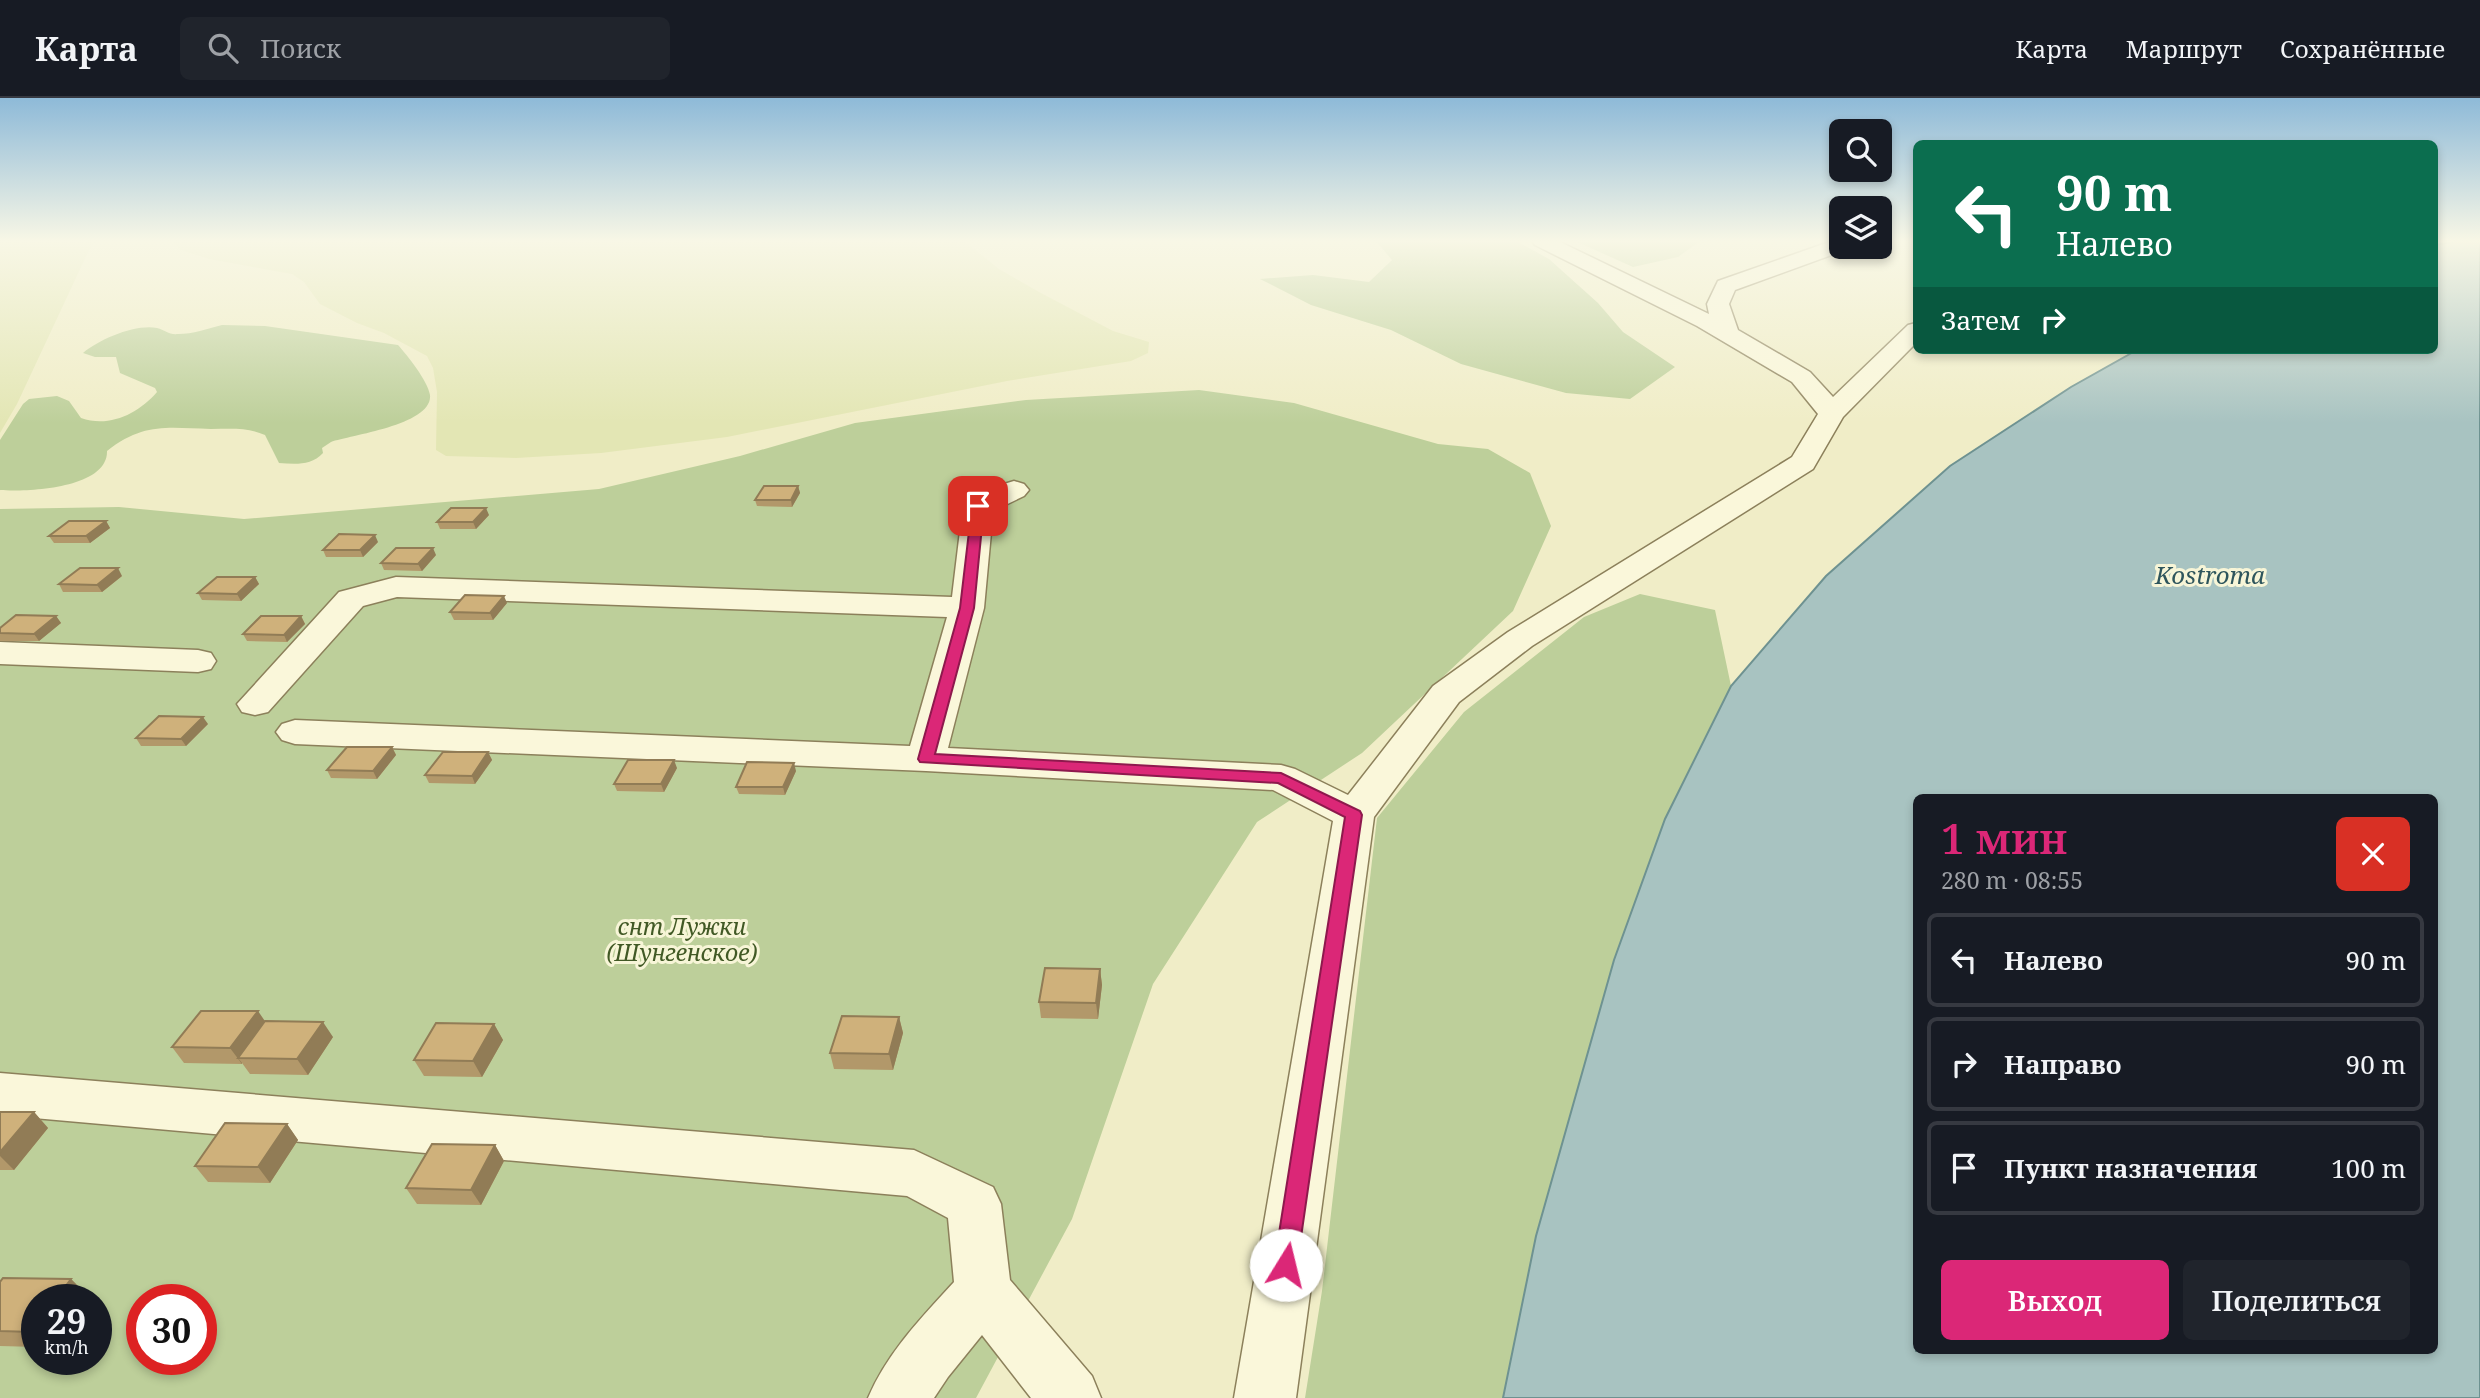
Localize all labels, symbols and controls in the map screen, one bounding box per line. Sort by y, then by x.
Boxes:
search box [180,17,670,80]
text: Карта [35,26,138,71]
icon: search [204,29,242,67]
text: Поиск [260,30,341,66]
text: Карта [2016,32,2088,65]
text: Маршрут [2126,32,2242,65]
text: Сохранённые [2280,32,2445,65]
map controls [1829,119,1892,259]
button: search [1829,119,1892,182]
text: 90 m [2056,159,2172,225]
icon: left [1941,168,2032,259]
button: layers [1829,196,1892,259]
text: Налево [2056,222,2173,265]
icon: right [2034,301,2072,339]
text: Затем [1941,302,2020,338]
pin [948,476,1008,536]
icon: arrive [959,487,997,525]
water label: Kostroma [2154,558,2265,591]
text: 1 мин [1941,809,2068,866]
button: close [2336,817,2410,891]
text: 280 m · 08:55 [1941,864,2083,896]
park label: снт Лужки (Шунгенское) [607,910,757,968]
icon: left [1945,941,1983,979]
text: Налево [2004,942,2103,978]
text: 90 m [2346,942,2406,978]
icon: right [1945,1045,1983,1083]
text: Направо [2004,1046,2122,1082]
text: 90 m [2346,1046,2406,1082]
icon: arrive [1945,1149,1983,1187]
text: Пункт назначения [2004,1150,2257,1186]
text: 100 m [2331,1150,2406,1186]
position arrow [1249,1228,1323,1302]
button: Выход [1941,1260,2169,1340]
button: Поделиться [2183,1260,2410,1340]
speed limit sign: 30 [126,1284,217,1375]
text: 29 [47,1297,86,1344]
text: km/h [44,1335,89,1359]

